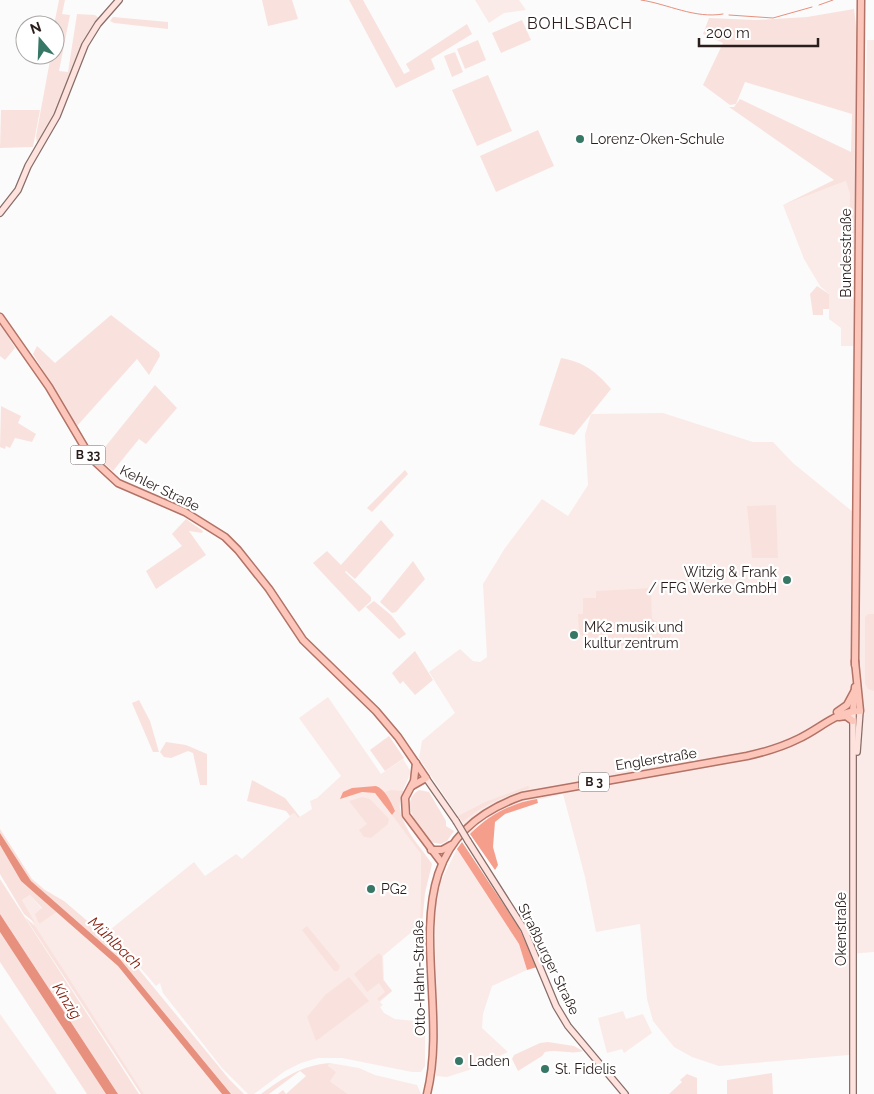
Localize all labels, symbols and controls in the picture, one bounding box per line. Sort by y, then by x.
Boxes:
district label: BOHLSBACH [527,14,633,33]
north arrow [15,15,65,65]
scale bar [699,15,818,47]
text: N [28,18,43,37]
text: 200 m [706,24,750,42]
place label: Lorenz-Oken-Schule [590,131,724,147]
marker: Lorenz-Oken-Schule [574,133,586,145]
street label: Bundesstraße [838,208,854,298]
road number: B 33 [70,446,106,464]
street label: Kehler Straße [118,462,202,514]
place label: Witzig & Frank / FFG Werke GmbH [648,564,778,596]
marker: Witzig & Frank / FFG Werke GmbH [781,574,793,586]
place label: MK2 musik und kultur zentrum [584,619,683,651]
marker: MK2 musik und kultur zentrum [568,629,580,641]
street label: Englerstraße [614,745,698,773]
road number: B 3 [579,772,609,792]
place label: PG2 [381,881,407,897]
marker: PG2 [365,883,377,895]
street label: Okenstraße [833,892,849,966]
street label: Straßburger Straße [515,901,583,1017]
water label: Mühlbach [84,913,146,973]
street label: Otto-Hahn-Straße [410,920,428,1036]
water label: Kinzig [49,979,85,1023]
place label: Laden [469,1053,510,1069]
marker: Laden [453,1055,465,1067]
place label: St. Fidelis [555,1061,616,1077]
marker: St. Fidelis [539,1063,551,1075]

